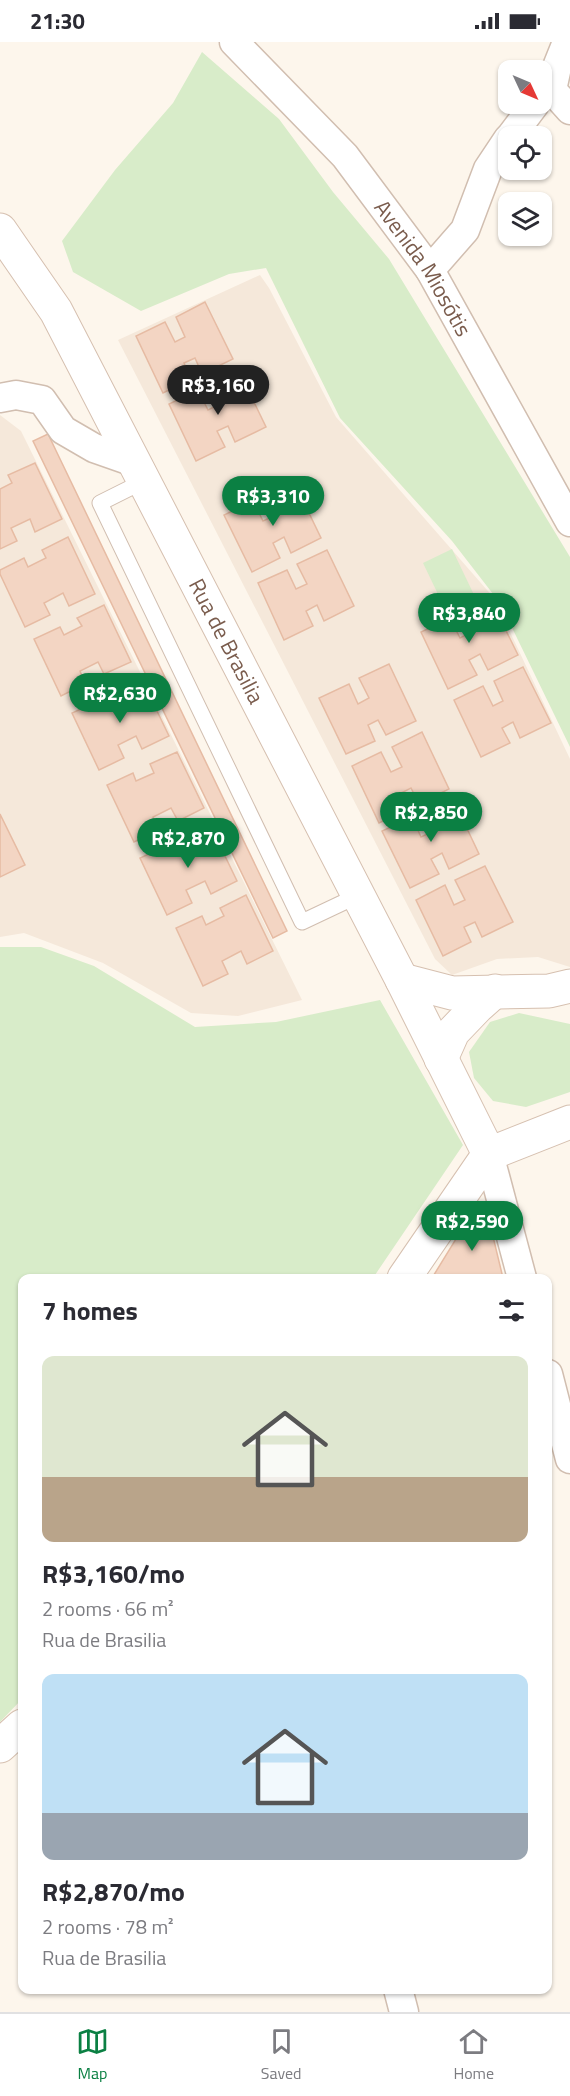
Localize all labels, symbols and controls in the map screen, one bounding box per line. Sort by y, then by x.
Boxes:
text: 21:30 [30,4,85,38]
north arrow [498,60,552,114]
map controls [498,60,552,246]
button: locate [498,126,552,180]
street label: Avenida Miosótis [366,192,481,343]
button: layers [498,192,552,246]
pin: R$3,160 [163,365,273,416]
text: R$3,160 [181,369,255,400]
pin: R$3,310 [218,476,328,527]
text: R$3,310 [236,480,310,511]
street label: Rua de Brasilia [180,572,273,710]
pin: R$3,840 [414,593,524,644]
text: R$3,840 [432,597,506,628]
pin: R$2,630 [65,673,175,724]
text: R$2,630 [83,677,157,708]
pin: R$2,850 [376,792,486,843]
text: R$2,850 [394,796,468,827]
pin: R$2,870 [133,818,243,869]
text: R$2,870 [151,822,225,853]
pin: R$2,590 [417,1201,527,1252]
text: R$2,590 [435,1205,509,1236]
text: 7 homes [42,1291,138,1330]
icon: filters [495,1294,528,1327]
icon: home [231,1395,339,1503]
text: R$3,160/mo [42,1554,185,1593]
text: 2 rooms · 66 m² [42,1593,174,1624]
text: Rua de Brasilia [42,1624,166,1655]
icon: home [231,1713,339,1821]
text: R$2,870/mo [42,1872,185,1911]
text: 2 rooms · 78 m² [42,1911,174,1942]
text: Rua de Brasilia [42,1942,166,1973]
tab: Map [76,2025,109,2085]
tab: Saved [261,2025,302,2085]
tab: Home [453,2025,494,2085]

